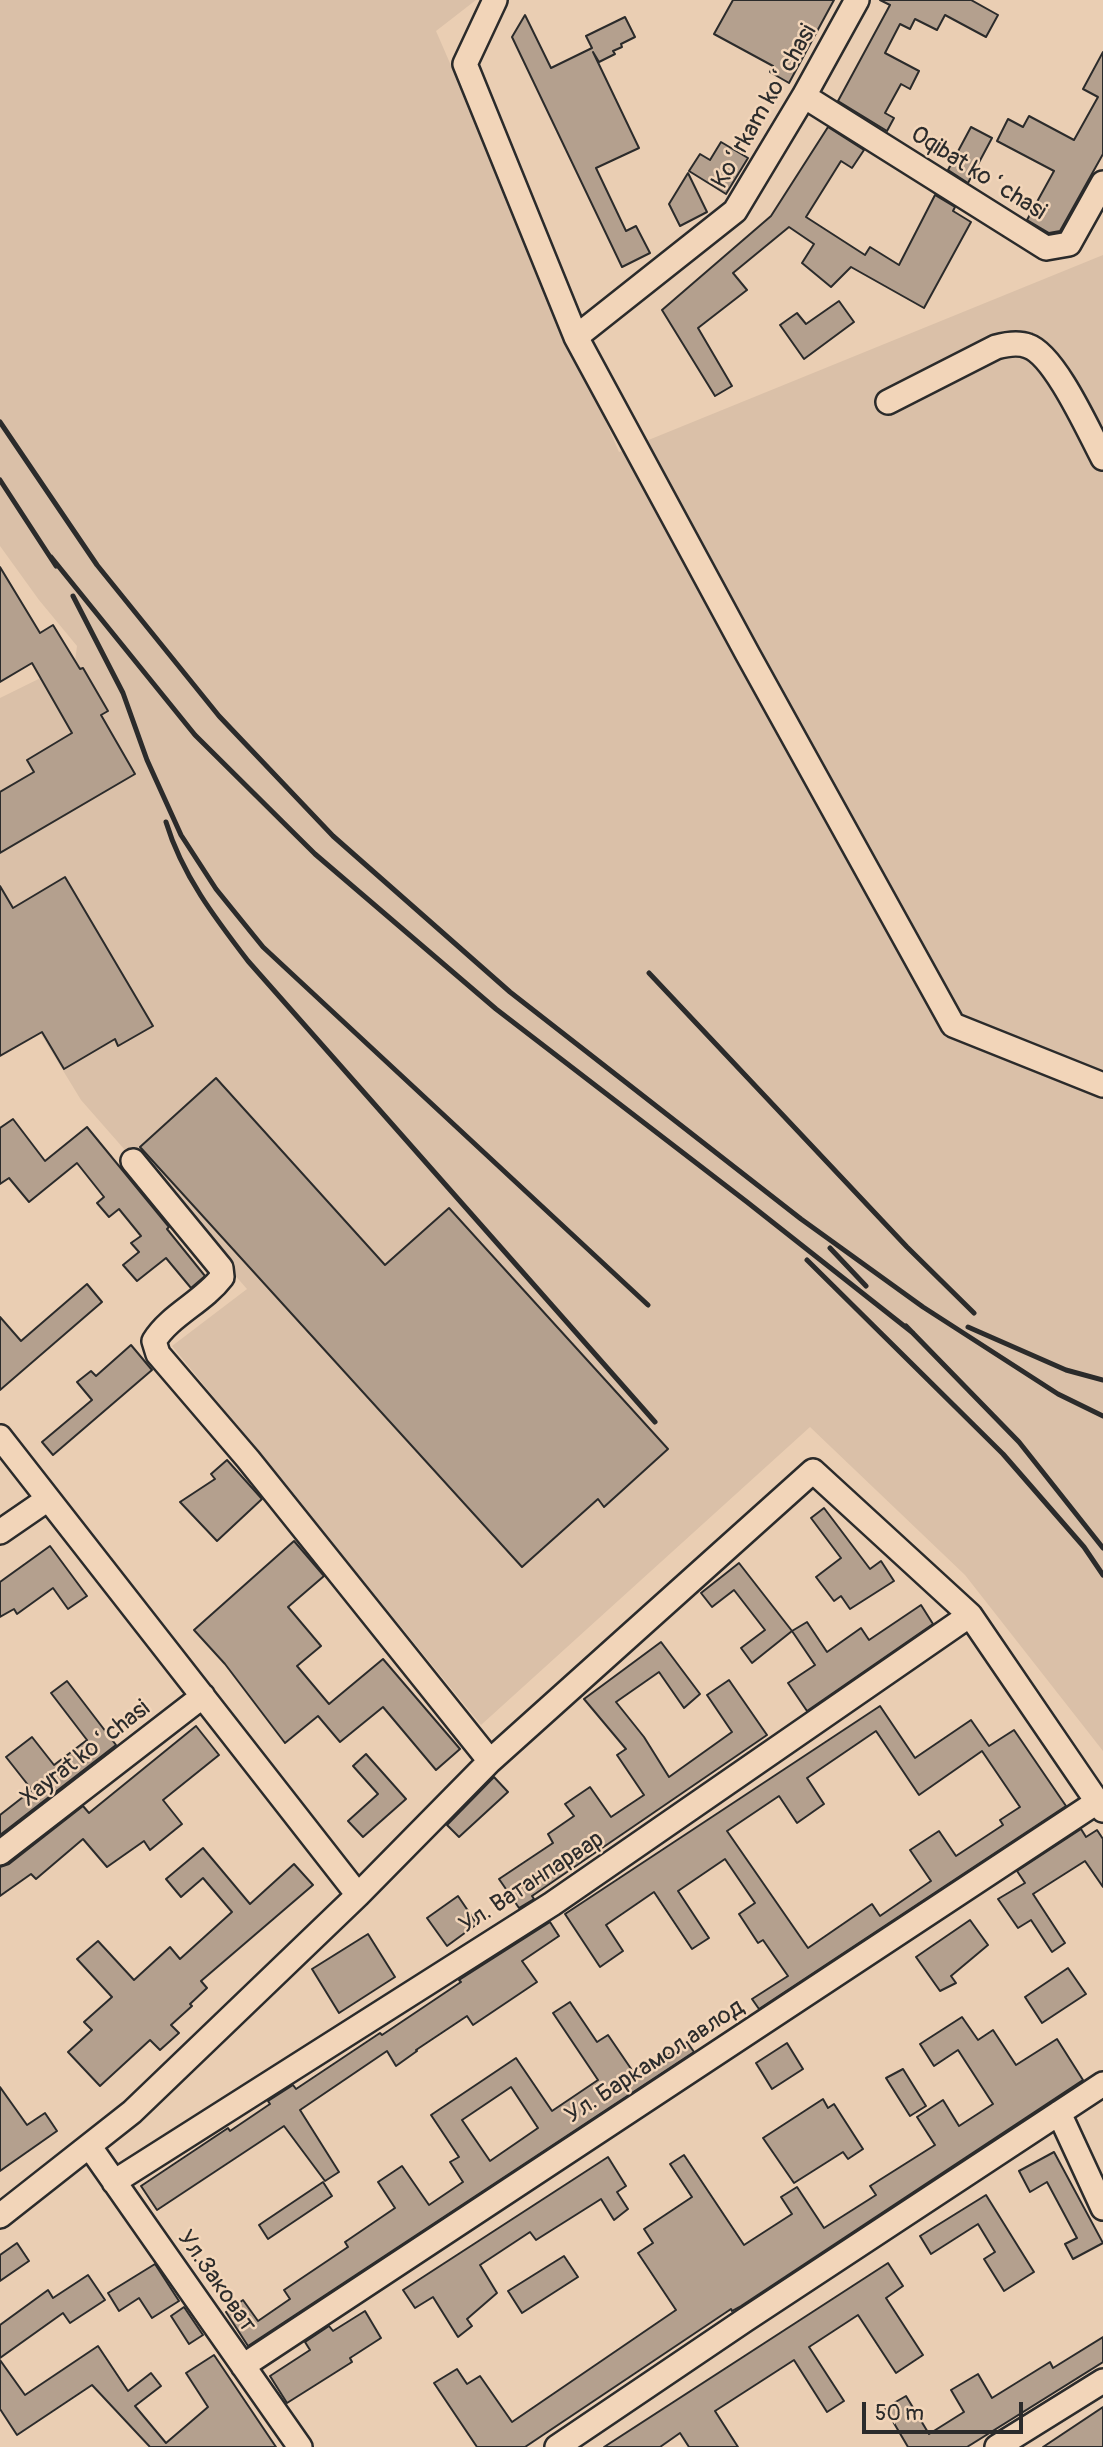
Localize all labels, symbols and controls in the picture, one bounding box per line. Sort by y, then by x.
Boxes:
street label: Koʻrkam koʻchasi [706,20,824,194]
street label: Oqibat koʻchasi [905,121,1051,227]
street label: Xayrat koʻchasi [16,1695,156,1813]
street label: Ул. Ватанпарвар [454,1826,610,1940]
street label: Ул. Баркамол авлод [560,1993,750,2131]
street label: Ул.Заковат [170,2225,262,2339]
scale bar [865,2388,1026,2432]
text: 50 m [875,2400,924,2427]

